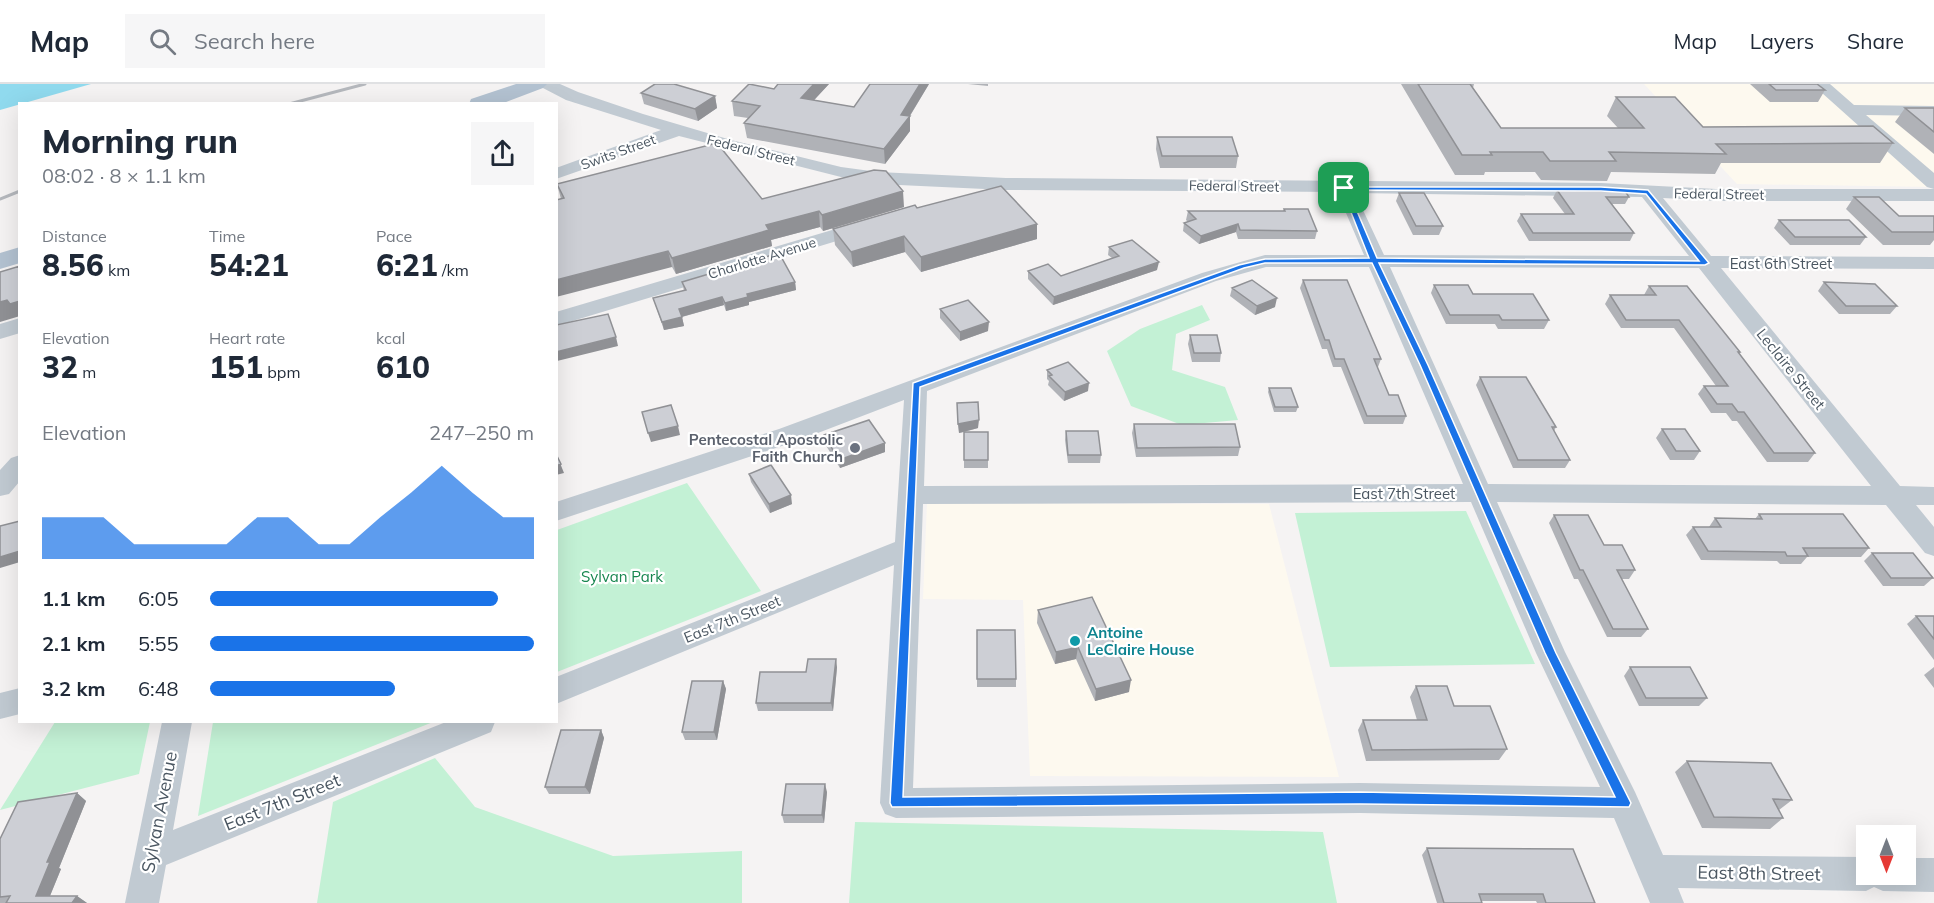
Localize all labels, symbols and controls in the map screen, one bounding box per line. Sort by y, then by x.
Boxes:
search box [125,14,545,68]
text: Map [30,24,89,59]
icon: search [146,25,179,58]
text: Search here [194,27,315,55]
text: Map [1674,28,1717,54]
text: Layers [1750,28,1814,54]
text: Share [1847,28,1904,54]
text: Morning run [42,120,238,161]
button: share [471,122,534,185]
street label: Swits Street [578,130,658,174]
street label: Federal Street [705,130,797,170]
pin [1318,162,1369,213]
text: 08:02 · 8 × 1.1 km [42,163,206,188]
icon: arrive [1327,171,1360,204]
street label: Federal Street [1189,176,1279,196]
street label: Federal Street [1674,184,1764,204]
text: Distance [42,226,107,246]
text: Time [209,226,245,246]
text: Pace [376,226,412,246]
street label: Charlotte Avenue [706,233,818,283]
text: 8.56 [42,246,104,284]
text: 54:21 [209,246,289,284]
text: 6:21 [376,246,438,284]
street label: East 6th Street [1730,254,1832,273]
text: km [104,260,130,280]
text: /km [438,260,469,280]
street label: Leclaire Street [1753,325,1829,413]
text: Elevation [42,328,110,348]
text: Heart rate [209,328,285,348]
text: kcal [376,328,405,348]
text: 32 [42,348,78,386]
text: 151 [209,348,263,386]
text: 610 [376,348,430,386]
text: m [78,362,96,382]
text: bpm [263,362,300,382]
text: Elevation [42,420,127,445]
text: 247–250 m [429,420,534,445]
place label: Pentecostal Apostolic Faith Church [689,430,843,466]
marker: Pentecostal Apostolic Faith Church [848,441,862,455]
street label: East 7th Street [1353,484,1455,503]
park label: Sylvan Park [581,567,663,586]
text: 1.1 km [42,586,105,611]
text: 6:05 [138,586,179,611]
street label: East 7th Street [681,591,783,647]
place label: Antoine LeClaire House [1087,623,1194,659]
text: 2.1 km [42,631,105,656]
text: 5:55 [138,631,179,656]
marker: Antoine LeClaire House [1068,634,1082,648]
text: 3.2 km [42,676,105,701]
text: 6:48 [138,676,179,701]
street label: Sylvan Avenue [136,749,182,875]
street label: East 7th Street [221,768,343,836]
north arrow [1856,825,1916,885]
map controls [1856,825,1916,885]
street label: East 8th Street [1697,860,1821,886]

